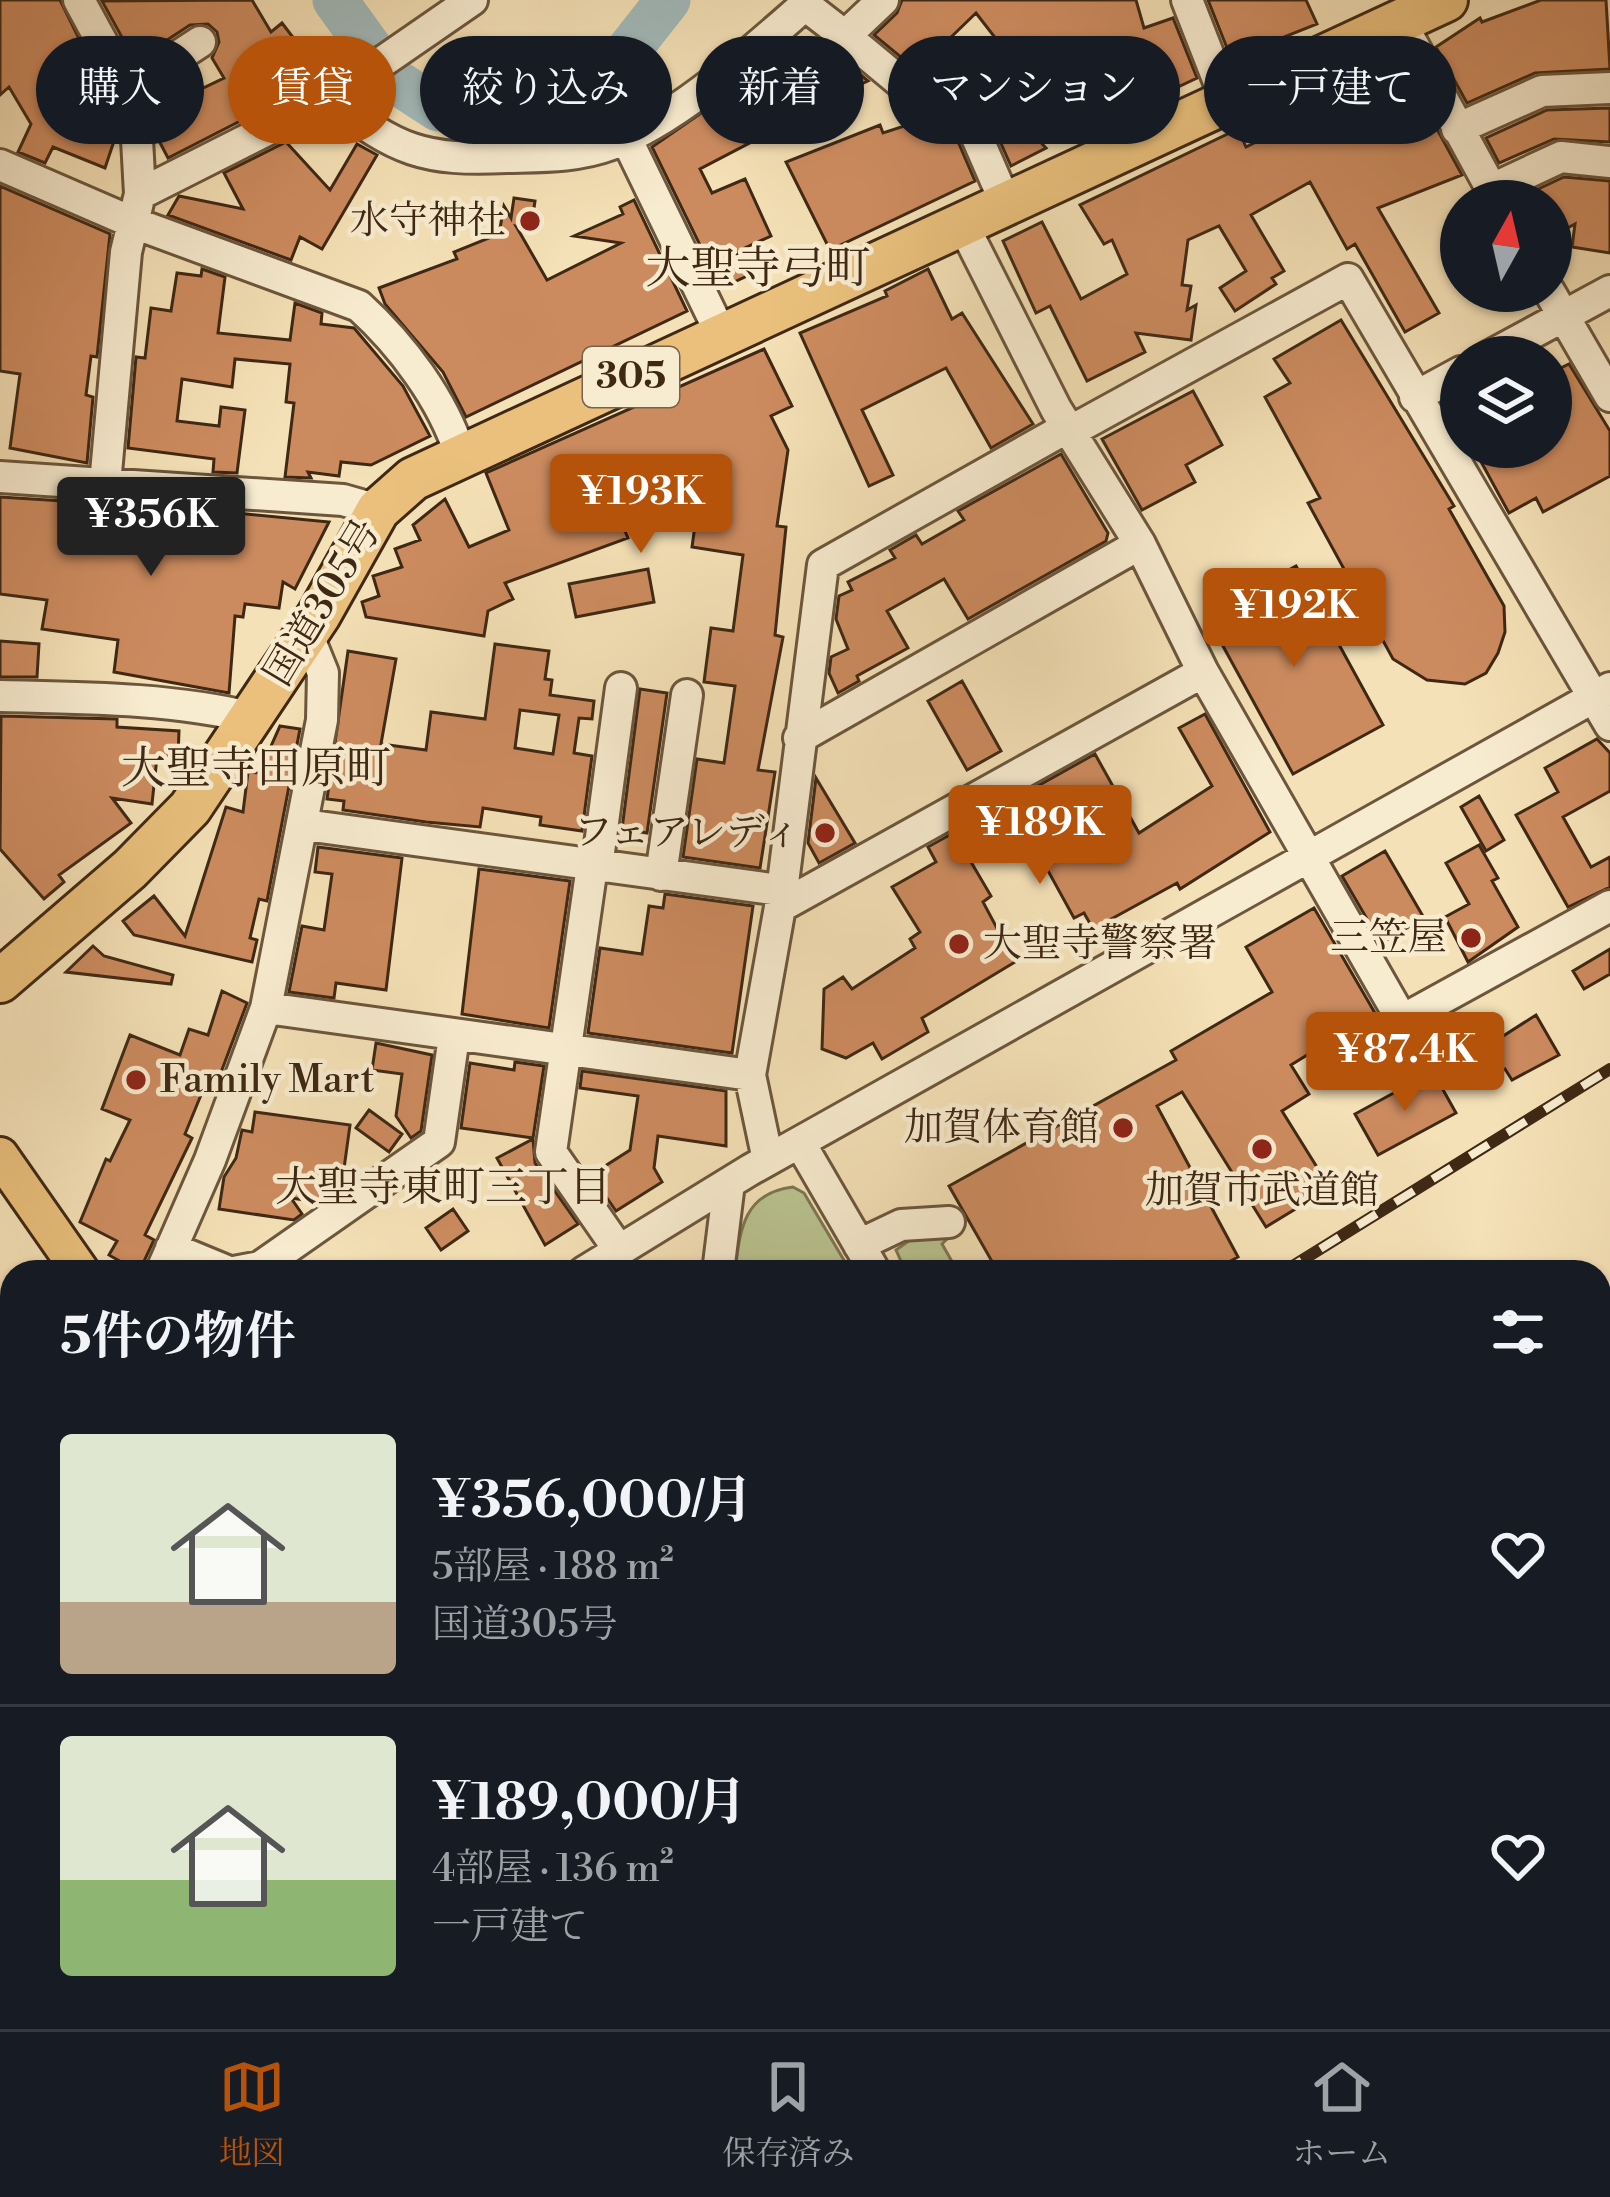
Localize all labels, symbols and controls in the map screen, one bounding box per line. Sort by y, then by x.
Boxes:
chip: 購入 [36,36,204,144]
chip: 賃貸 [228,36,396,144]
chip: 絞り込み [420,36,672,144]
chip: 新着 [696,36,864,144]
chip: マンション [888,36,1180,144]
chip: 一戸建て [1204,36,1456,144]
north arrow [1440,180,1572,312]
map controls [1440,180,1572,468]
place label: 水守神社 [350,197,506,246]
marker: 水守神社 [517,208,543,234]
district label: 大聖寺弓町 [645,241,871,298]
button: layers [1440,336,1572,468]
road number: 305 [583,347,679,407]
pin: ¥193K [557,454,725,556]
text: ¥193K [577,468,705,517]
pin: ¥356K [67,477,235,579]
text: ¥356K [84,491,218,540]
street label: 国道305号 [254,511,392,695]
pin: ¥192K [1210,568,1378,670]
text: ¥192K [1230,582,1358,631]
district label: 大聖寺田原町 [121,741,391,798]
pin: ¥189K [956,785,1124,887]
text: ¥189K [975,799,1105,848]
place label: フェアレディ [574,809,801,858]
marker: フェアレディ [812,820,838,846]
place label: 三笠屋 [1330,914,1447,963]
place label: 大聖寺警察署 [983,920,1217,969]
marker: 三笠屋 [1458,925,1484,951]
marker: 大聖寺警察署 [946,931,972,957]
pin: ¥87.4K [1307,1012,1503,1114]
text: ¥87.4K [1333,1026,1477,1075]
place label: Family Mart [160,1056,375,1105]
marker: Family Mart [123,1067,149,1093]
place label: 加賀体育館 [904,1104,1099,1153]
marker: 加賀体育館 [1110,1115,1136,1141]
marker: 加賀市武道館 [1249,1136,1275,1162]
district label: 大聖寺東町三丁目 [275,1162,611,1215]
place label: 加賀市武道館 [1145,1167,1379,1216]
icon: filters [1485,1299,1551,1365]
text: 5件の物件 [60,1306,296,1370]
text: ¥356,000/月 [432,1470,753,1534]
icon: home [156,1482,300,1626]
icon: heart [1485,1521,1551,1587]
text: 5部屋 · 188 m² [432,1543,674,1592]
text: 国道305号 [432,1601,618,1650]
text: ¥189,000/月 [432,1772,747,1836]
icon: home [156,1784,300,1928]
icon: heart [1485,1823,1551,1889]
text: 4部屋 · 136 m² [432,1845,674,1894]
text: 一戸建て [432,1903,588,1952]
tab: 地図 [219,2054,285,2175]
tab: 保存済み [722,2054,854,2175]
tab: ホーム [1292,2054,1391,2175]

